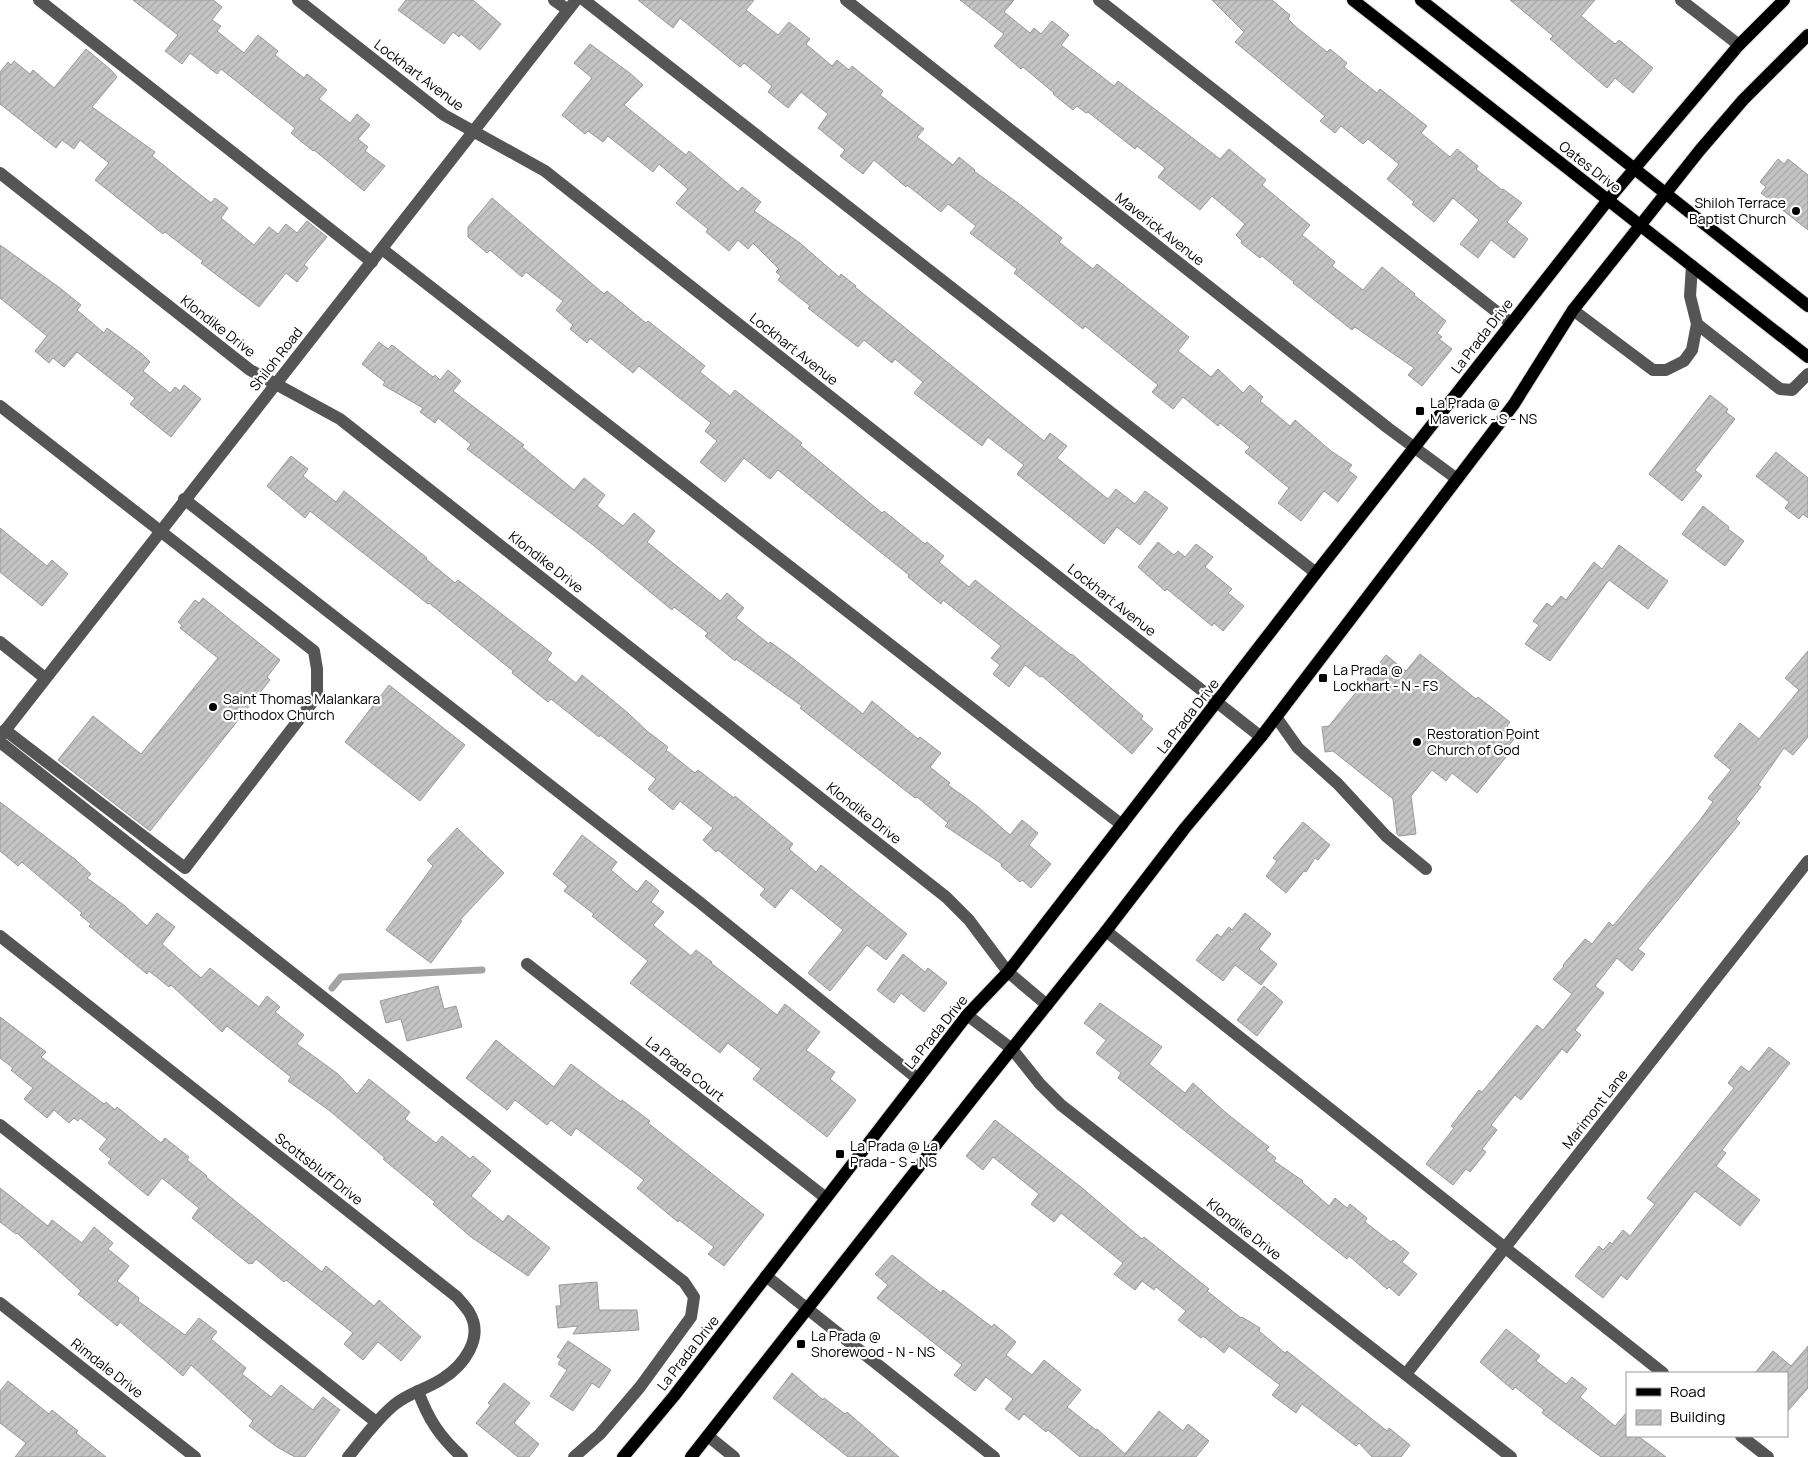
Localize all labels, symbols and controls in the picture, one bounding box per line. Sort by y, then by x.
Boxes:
street label: Lockhart Avenue [371,35,468,115]
street label: Oates Drive [1555,136,1625,197]
street label: Maverick Avenue [1112,188,1209,269]
place label: Shiloh Terrace Baptist Church [1689,193,1786,228]
marker: Shiloh Terrace Baptist Church [1790,205,1802,217]
street label: Klondike Drive [177,290,260,361]
street label: La Prada Drive [1446,294,1517,377]
street label: Lockhart Avenue [746,308,843,389]
street label: Shiloh Road [245,323,307,395]
place label: La Prada @ Maverick - S - NS [1430,393,1537,428]
marker: La Prada @ Maverick - S - NS [1414,405,1426,417]
street label: Klondike Drive [505,526,588,597]
street label: Lockhart Avenue [1064,559,1161,640]
place label: La Prada @ Lockhart - N - FS [1333,660,1438,695]
marker: La Prada @ Lockhart - N - FS [1317,672,1329,684]
street label: La Prada Drive [1152,674,1223,757]
place label: Saint Thomas Malankara Orthodox Church [223,689,380,724]
marker: Saint Thomas Malankara Orthodox Church [207,701,219,713]
place label: Restoration Point Church of God [1427,724,1540,759]
marker: Restoration Point Church of God [1411,736,1423,748]
street label: Klondike Drive [823,777,906,848]
street label: La Prada Drive [900,991,971,1073]
street label: La Prada Court [642,1032,729,1106]
street label: Marimont Lane [1558,1065,1632,1152]
street label: Scottsbluff Drive [271,1128,367,1209]
place label: La Prada @ La Prada - S - NS [850,1136,938,1171]
marker: La Prada @ La Prada - S - NS [834,1148,846,1160]
street label: Klondike Drive [1203,1193,1286,1264]
street label: La Prada Drive [652,1311,723,1394]
place label: La Prada @ Shorewood - N - NS [811,1326,935,1361]
street label: Rimdale Drive [67,1333,147,1402]
marker: La Prada @ Shorewood - N - NS [795,1338,807,1350]
legend [1626,1372,1788,1437]
text: Road [1670,1381,1706,1402]
text: Building [1670,1406,1725,1427]

